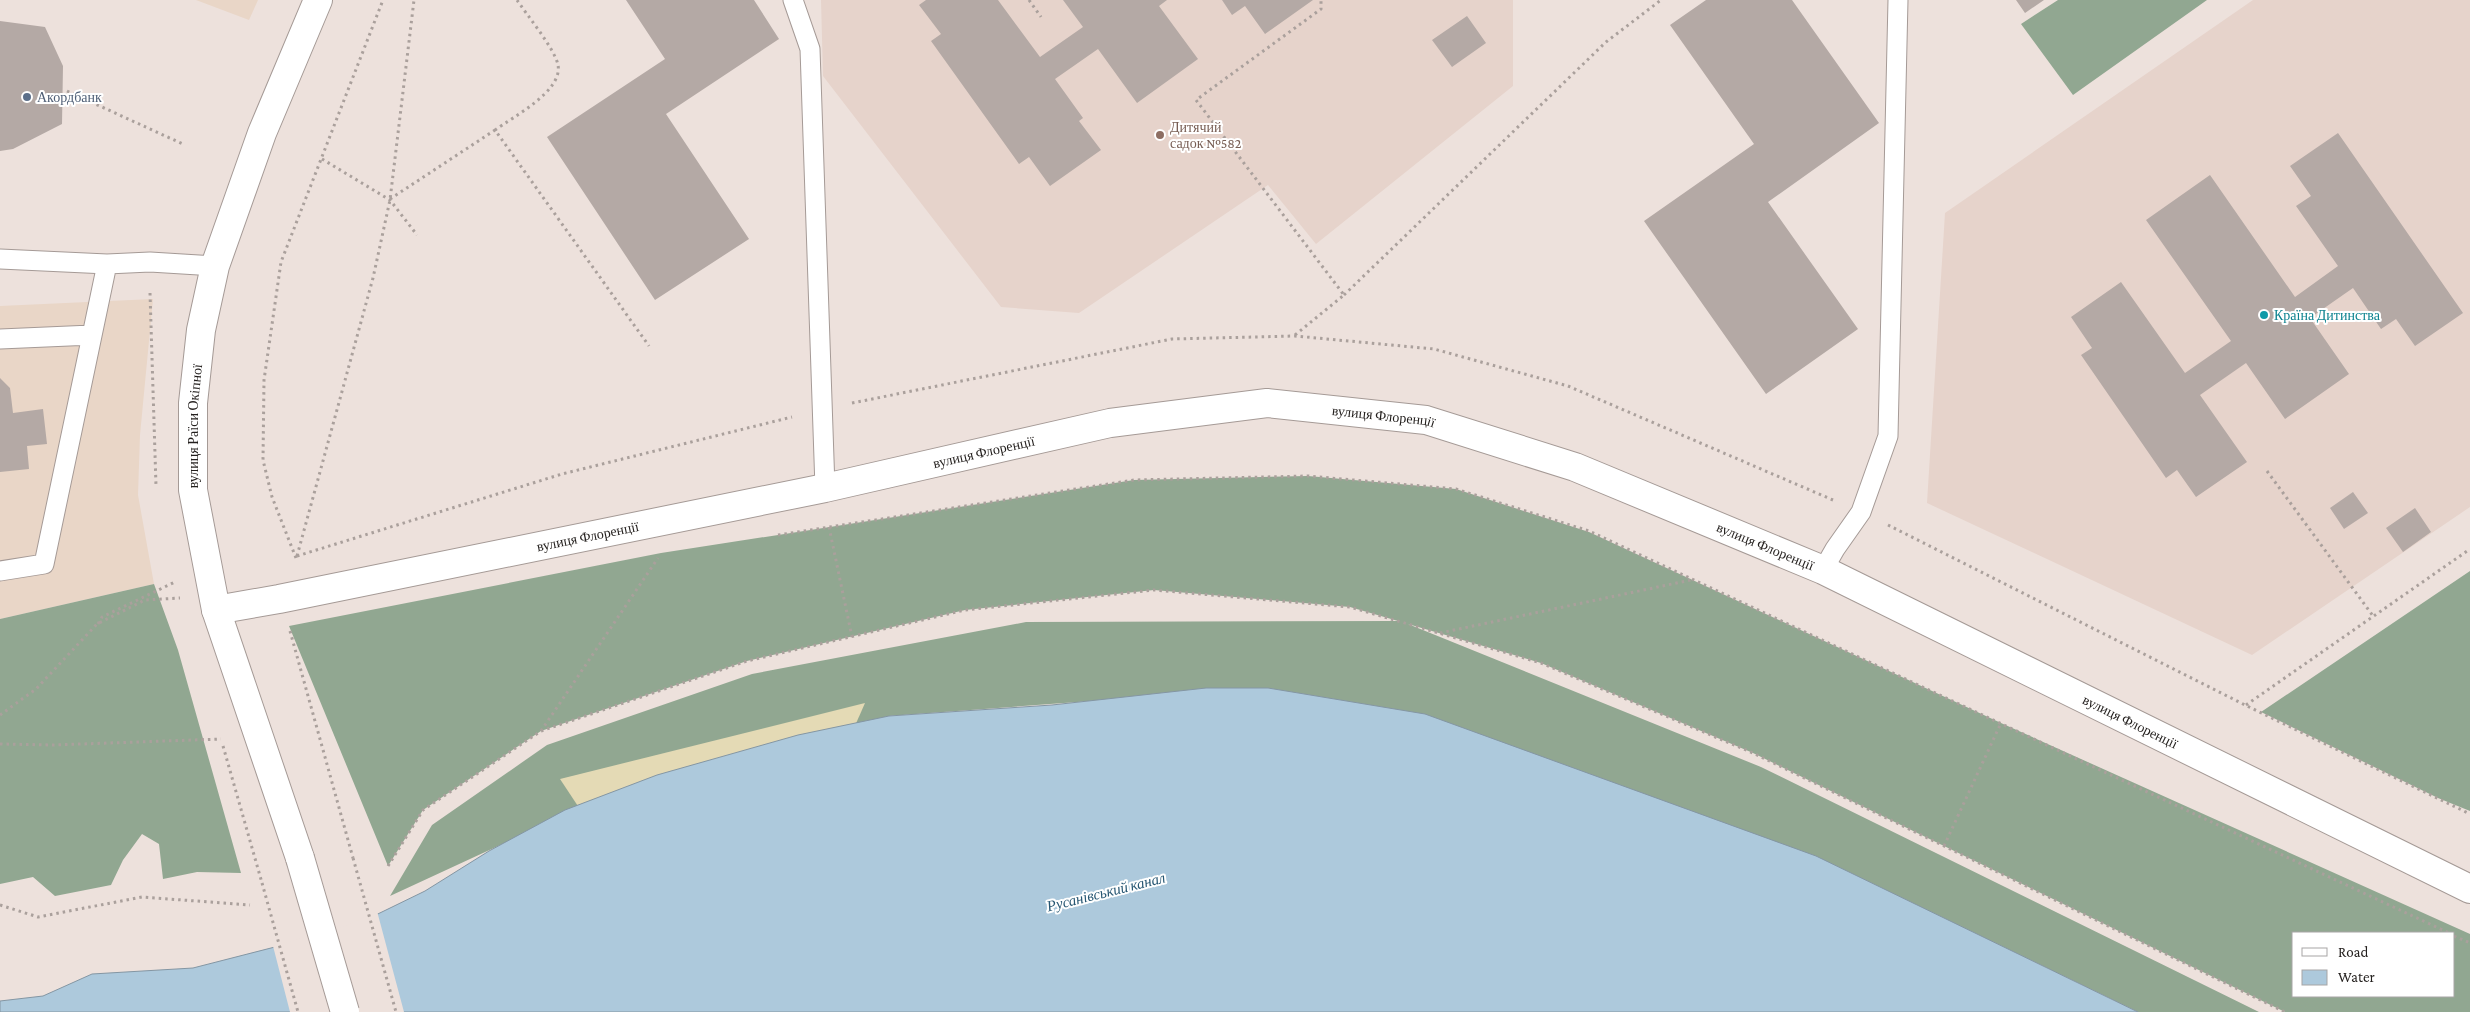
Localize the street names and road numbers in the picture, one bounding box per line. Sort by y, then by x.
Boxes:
street label: вулиця Раїси Окіпної [185,363,205,488]
street label: вулиця Флоренції [1331,402,1437,430]
street label: вулиця Флоренції [931,432,1036,471]
street label: вулиця Флоренції [535,518,640,554]
street label: вулиця Флоренції [1714,519,1817,573]
street label: вулиця Флоренції [2080,691,2181,752]

